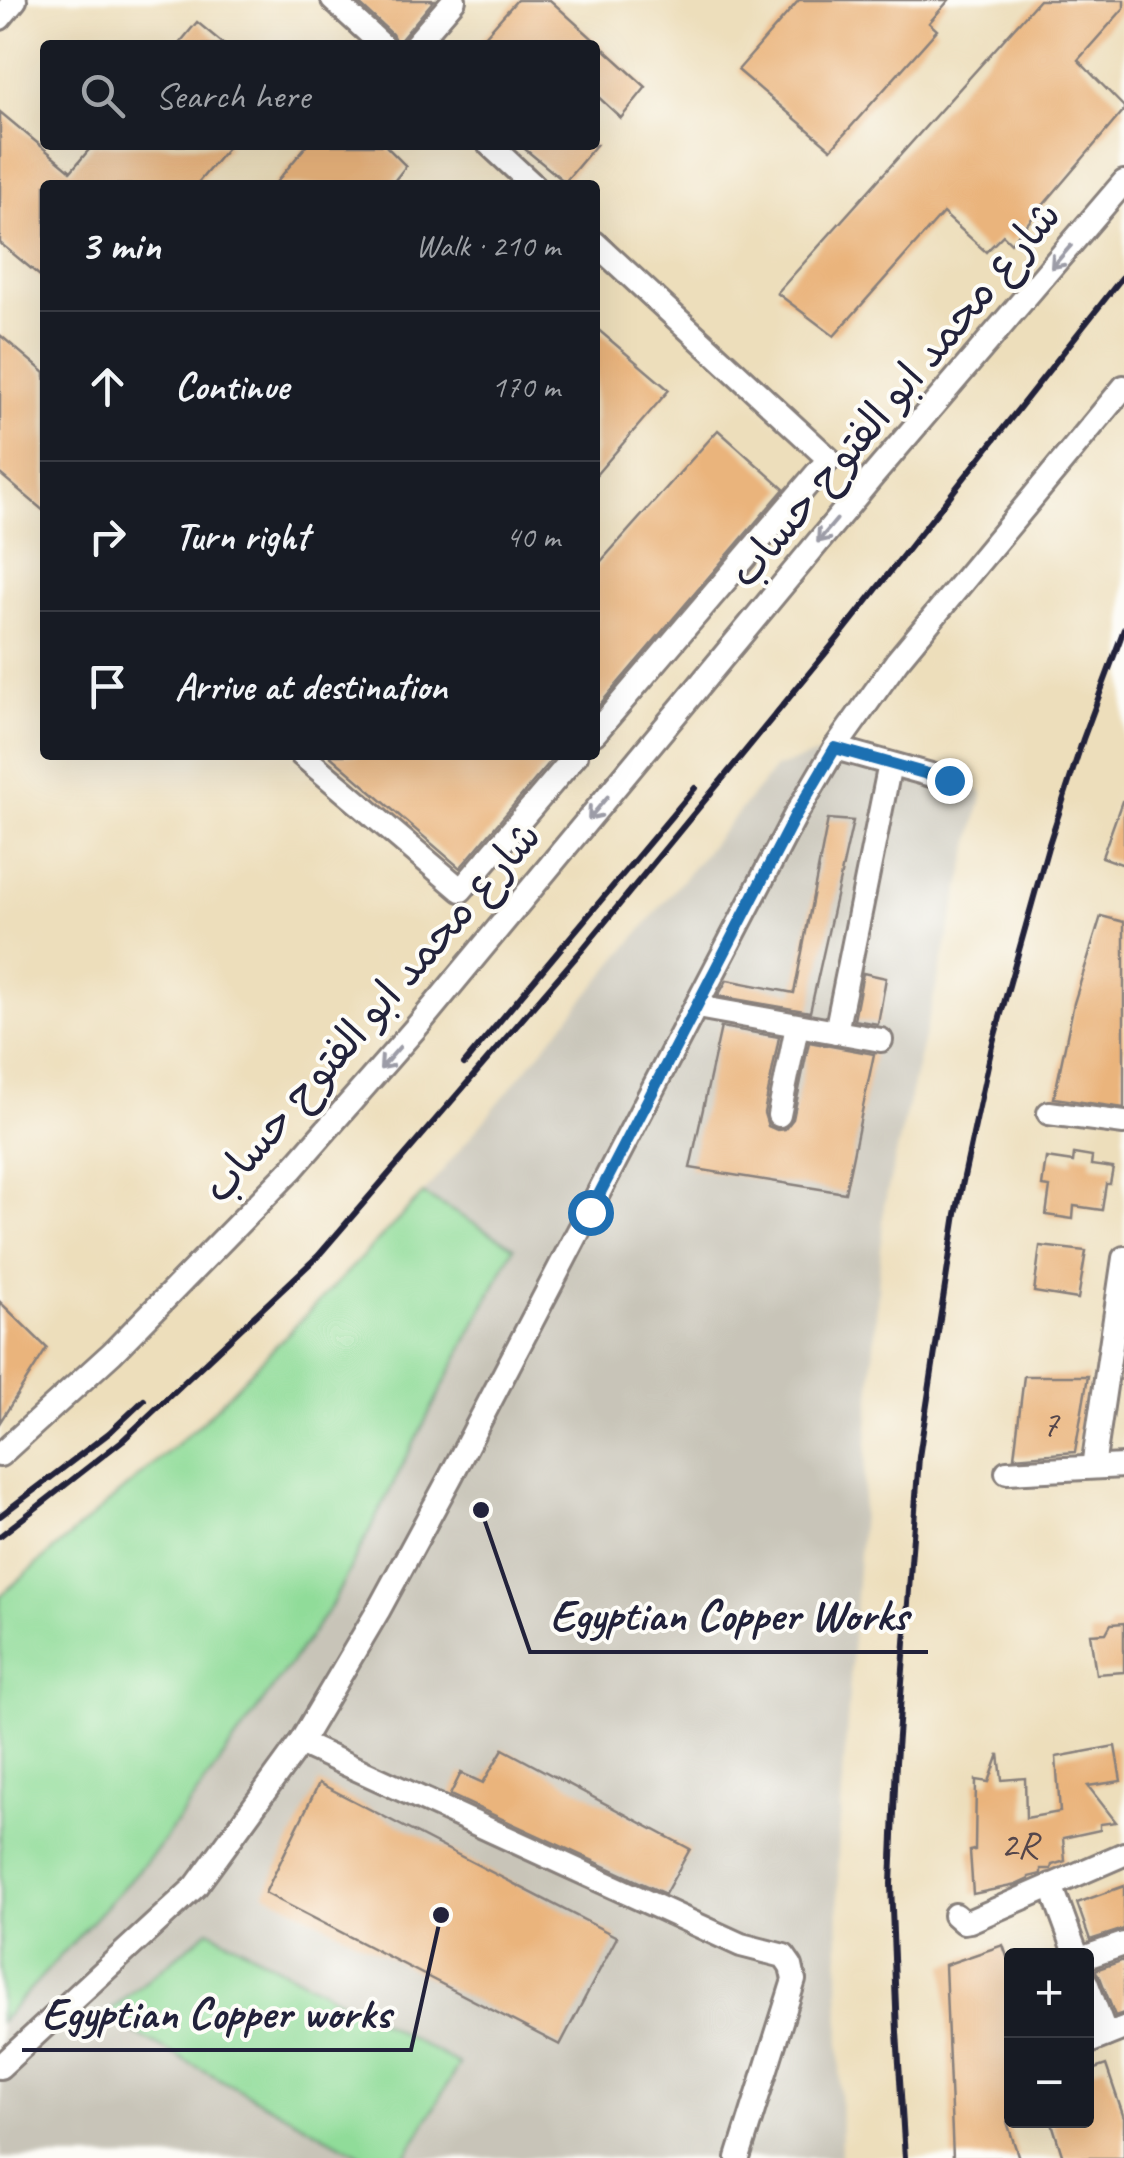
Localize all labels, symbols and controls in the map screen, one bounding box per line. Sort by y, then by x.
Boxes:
search box [40,40,600,150]
icon: search [75,68,130,123]
text: Search here [155,72,310,119]
street label: شارع محمد ابو الفتوح حساب [718,190,1074,600]
text: 3 min [80,219,160,272]
text: Walk · 210 m [416,225,560,266]
one-way arrow [1050,243,1072,269]
icon: ahead [80,359,135,414]
text: Continue [175,363,289,410]
text: 170 m [491,366,560,407]
icon: right [80,509,135,564]
text: Turn right [175,513,309,560]
text: 40 m [506,516,560,557]
one-way arrow [817,517,839,543]
icon: arrive [80,659,135,714]
text: Arrive at destination [175,663,447,710]
route end [927,758,973,804]
one-way arrow [587,795,609,821]
street label: شارع محمد ابو الفتوح حساب [192,810,554,1215]
one-way arrow [379,1044,401,1070]
route start [568,1190,614,1236]
house number: 7 [1041,1400,1060,1447]
callout: Egyptian Copper Works [530,1577,928,1652]
text: Egyptian Copper Works [550,1587,912,1644]
house number: 2R [1000,1821,1042,1868]
map controls [1004,1948,1094,2128]
button: + [1004,1948,1094,2038]
callout: Egyptian Copper works [22,1975,411,2050]
text: Egyptian Copper works [42,1985,395,2042]
button: − [1004,2038,1094,2128]

